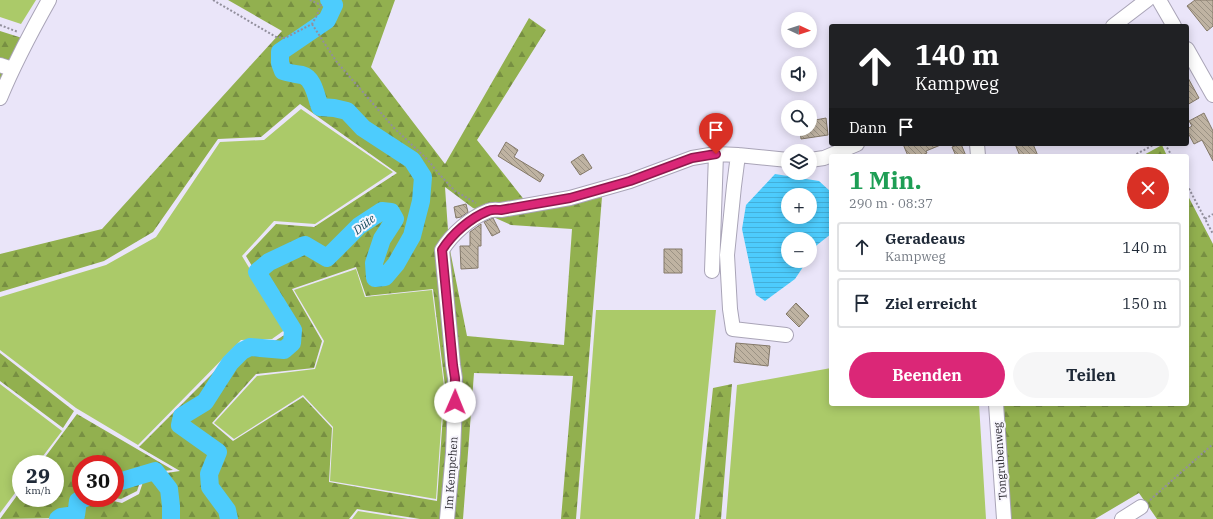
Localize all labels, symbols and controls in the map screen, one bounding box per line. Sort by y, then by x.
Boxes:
north arrow [781,12,817,48]
map controls [781,12,817,268]
text: 140 m [915,36,999,73]
icon: ahead [849,40,901,92]
button: sound [781,56,817,92]
text: Kampweg [915,72,999,95]
button: search [781,100,817,136]
pin [699,113,733,154]
icon: arrive [895,116,917,138]
text: Dann [849,118,887,137]
icon: arrive [705,119,727,141]
button: layers [781,144,817,180]
text: 1 Min. [849,164,921,196]
button: close [1127,167,1169,209]
button: + [781,188,817,224]
text: 290 m · 08:37 [849,195,933,212]
water label: Düte [349,210,379,238]
text: Geradeaus [885,229,965,248]
button: − [781,232,817,268]
icon: ahead [851,236,873,258]
text: 140 m [1122,238,1167,257]
text: Kampweg [885,248,945,265]
icon: arrive [851,292,873,314]
text: Ziel erreicht [885,294,977,313]
text: 150 m [1122,294,1167,313]
button: Beenden [849,352,1005,398]
button: Teilen [1013,352,1169,398]
position arrow [434,381,476,423]
street label: Tongrubenweg [990,422,1010,500]
street label: Im Kempchen [441,436,461,510]
speed limit sign: 30 [72,455,124,507]
text: 29 [26,462,50,489]
text: km/h [25,484,51,497]

